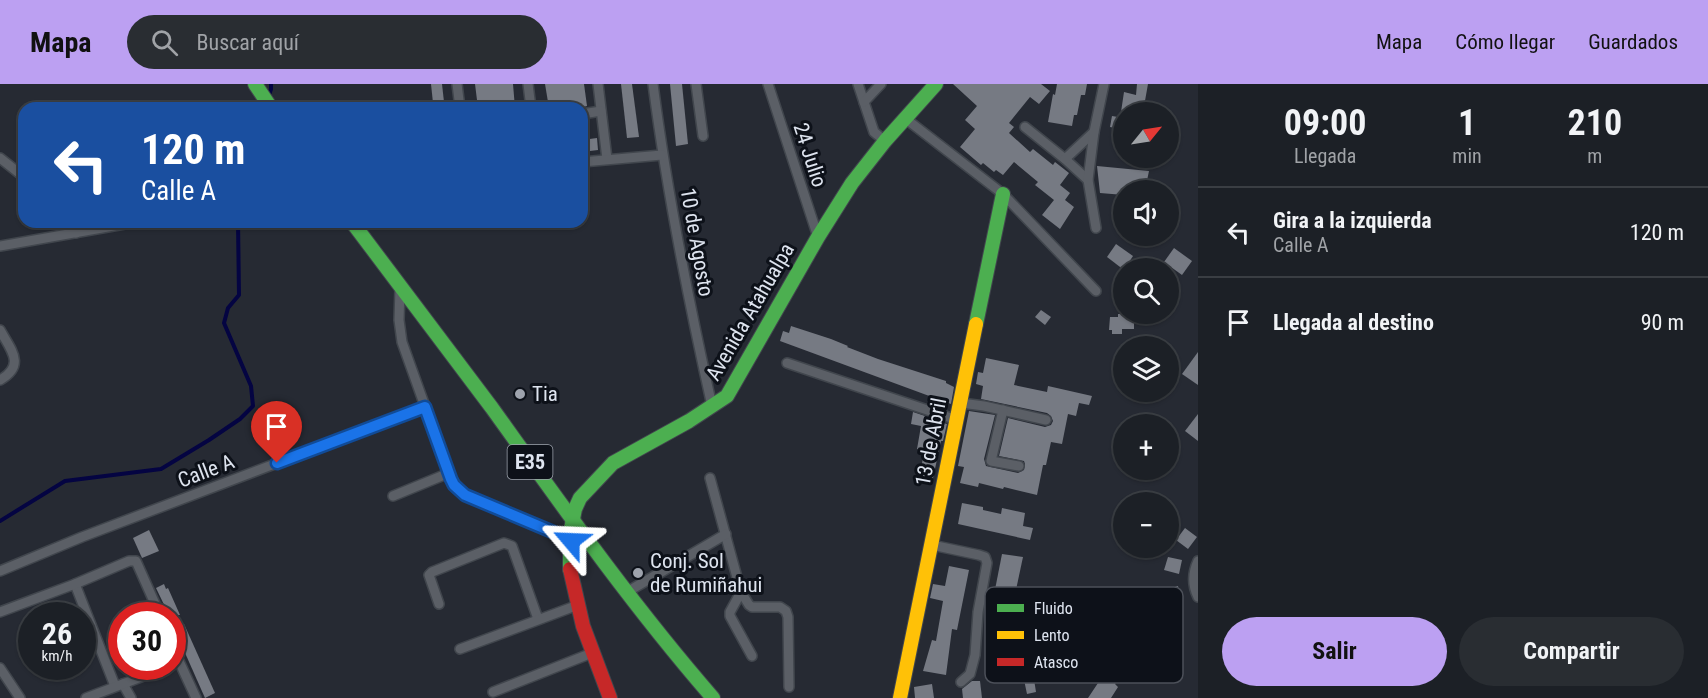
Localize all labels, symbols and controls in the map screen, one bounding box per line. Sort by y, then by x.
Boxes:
search box [127,15,547,69]
text: Mapa [30,26,91,59]
icon: search [148,26,181,59]
text: Buscar aquí [196,30,299,55]
text: Mapa [1376,30,1422,54]
text: Cómo llegar [1455,30,1555,54]
text: Guardados [1588,30,1678,54]
north arrow [1113,102,1179,168]
map controls [1113,102,1179,558]
text: 09:00 [1284,102,1366,144]
text: 1 [1458,102,1476,144]
text: 210 [1568,102,1622,144]
street label: 24 Julio [788,120,832,190]
text: 120 m [141,125,246,174]
icon: left [42,126,120,204]
text: Llegada [1294,144,1356,168]
text: min [1452,144,1482,168]
text: m [1587,144,1602,168]
text: Calle A [141,175,216,207]
button: sound [1113,180,1179,246]
street label: 10 de Agosto [676,186,718,298]
text: Gira a la izquierda [1273,208,1432,233]
icon: left [1222,216,1255,249]
text: 120 m [1630,220,1684,245]
text: Calle A [1273,233,1329,257]
street label: Avenida Atahualpa [701,239,799,385]
button: search [1113,258,1179,324]
icon: arrive [1222,306,1255,339]
text: Llegada al destino [1273,310,1434,335]
text: 90 m [1641,310,1684,335]
button: layers [1113,336,1179,402]
place label: Tia [532,382,558,406]
marker: Tia [513,387,527,401]
street label: 13 de Abril [911,396,951,488]
pin [251,401,302,463]
icon: arrive [260,410,293,443]
button: + [1113,414,1179,480]
road number: E35 [508,445,552,479]
street label: Calle A [174,449,238,493]
button: − [1113,492,1179,558]
position arrow [539,509,603,573]
place label: Conj. Sol de Rumiñahui [650,549,762,597]
marker: Conj. Sol de Rumiñahui [631,566,645,580]
legend [985,587,1183,683]
text: Fluido [1034,599,1073,618]
speed limit sign: 30 [108,602,186,680]
text: 26 [42,616,72,651]
button: Salir [1222,617,1447,686]
button: Compartir [1459,617,1684,686]
text: Lento [1034,626,1069,645]
text: km/h [42,647,72,665]
text: Atasco [1034,653,1078,672]

